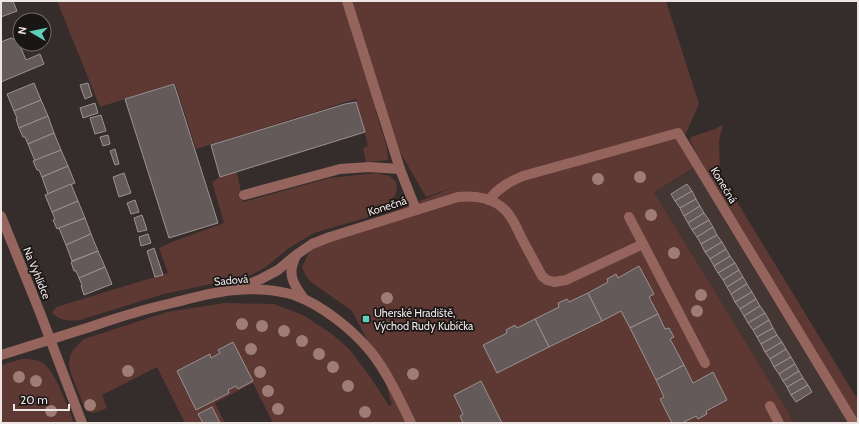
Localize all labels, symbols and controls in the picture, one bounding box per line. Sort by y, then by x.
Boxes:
north arrow [12,12,52,52]
text: N [15,25,30,35]
street label: Konečná [708,164,741,206]
street label: Konečná [366,193,409,219]
street label: Na Vyhlídce [20,245,54,301]
street label: Sadová [213,271,249,288]
place label: Uherské Hradiště, Východ Rudy Kubíčka [374,306,474,333]
marker: Uherské Hradiště, Východ Rudy Kubíčka [361,314,371,324]
scale bar [14,386,69,412]
text: 20 m [20,392,48,407]

